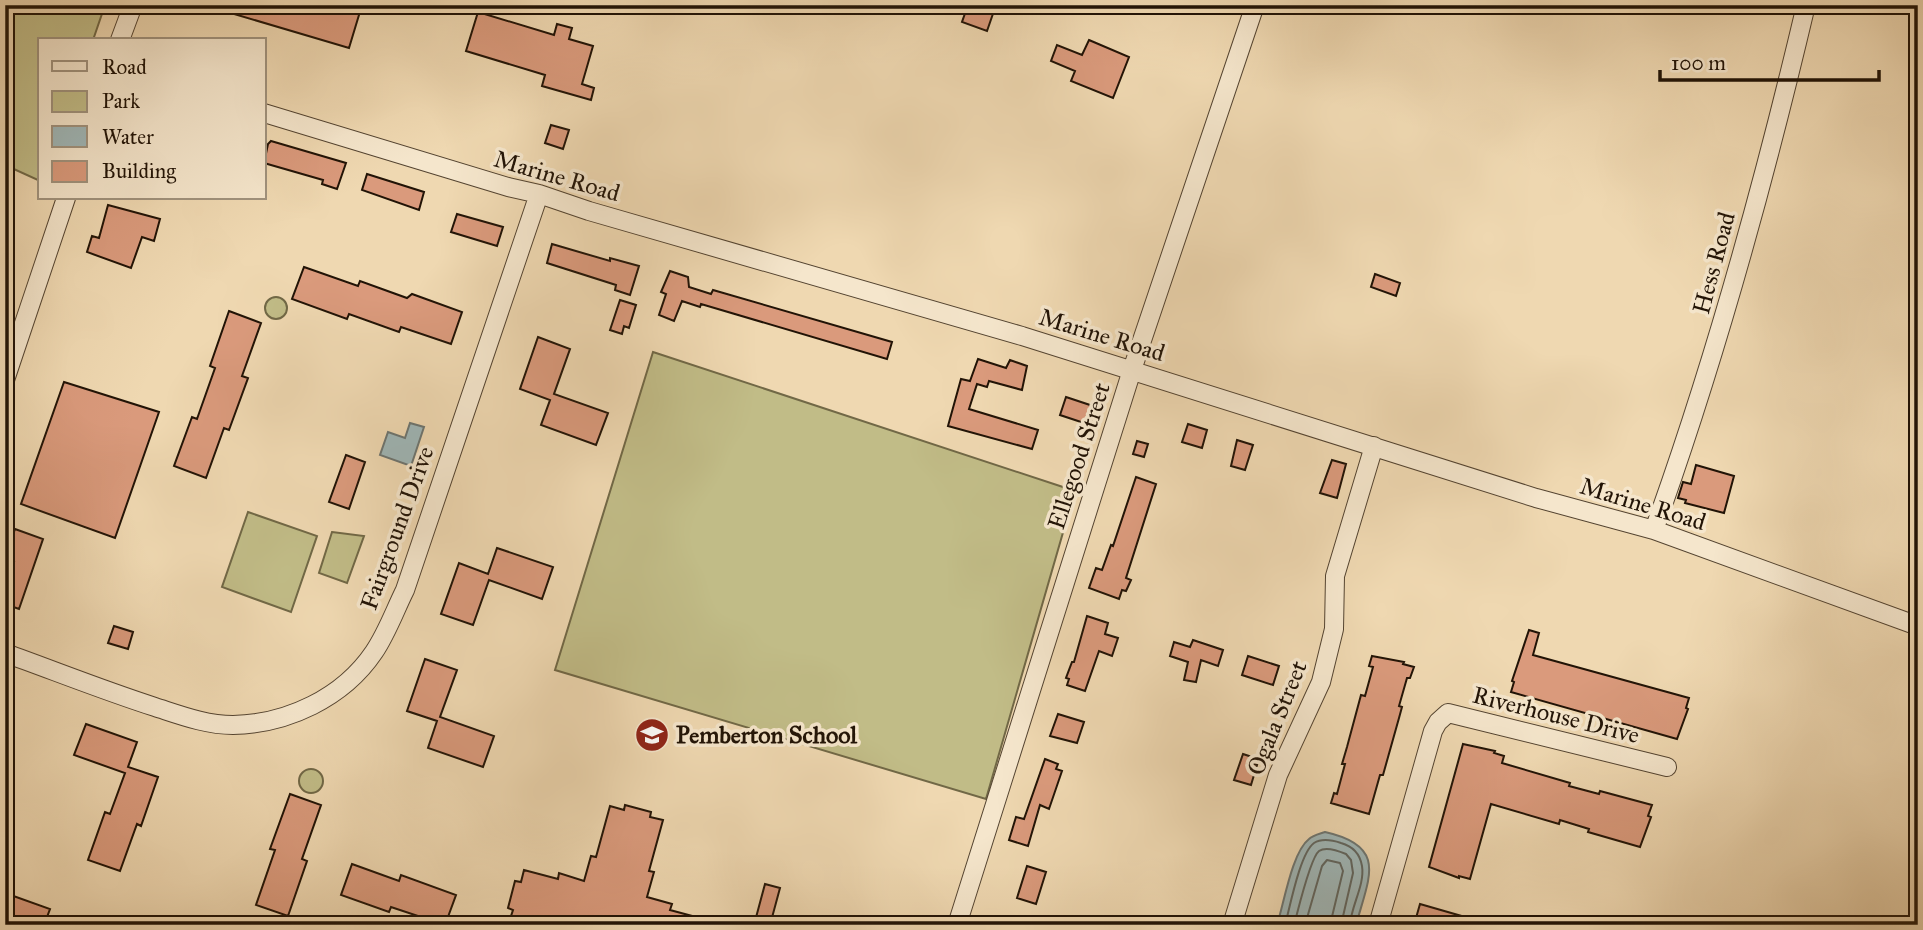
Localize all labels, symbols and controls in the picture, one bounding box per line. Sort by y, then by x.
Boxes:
legend [38,38,266,200]
scale bar [1660,38,1879,82]
text: 100 m [1671,50,1726,76]
text: Road [102,54,147,80]
text: Park [102,88,140,114]
text: Water [102,124,154,150]
street label: Marine Road [490,144,624,208]
text: Building [102,158,176,184]
street label: Hess Road [1686,209,1742,317]
street label: Marine Road [1036,302,1168,368]
street label: Ellegood Street [1041,378,1117,533]
street label: Fairground Drive [354,442,440,614]
street label: Marine Road [1577,471,1709,537]
street label: Ogala Street [1240,656,1314,780]
street label: Riverhouse Drive [1469,680,1643,750]
school or university icon: Pemberton School [633,716,671,754]
place label: Pemberton School [676,720,857,750]

